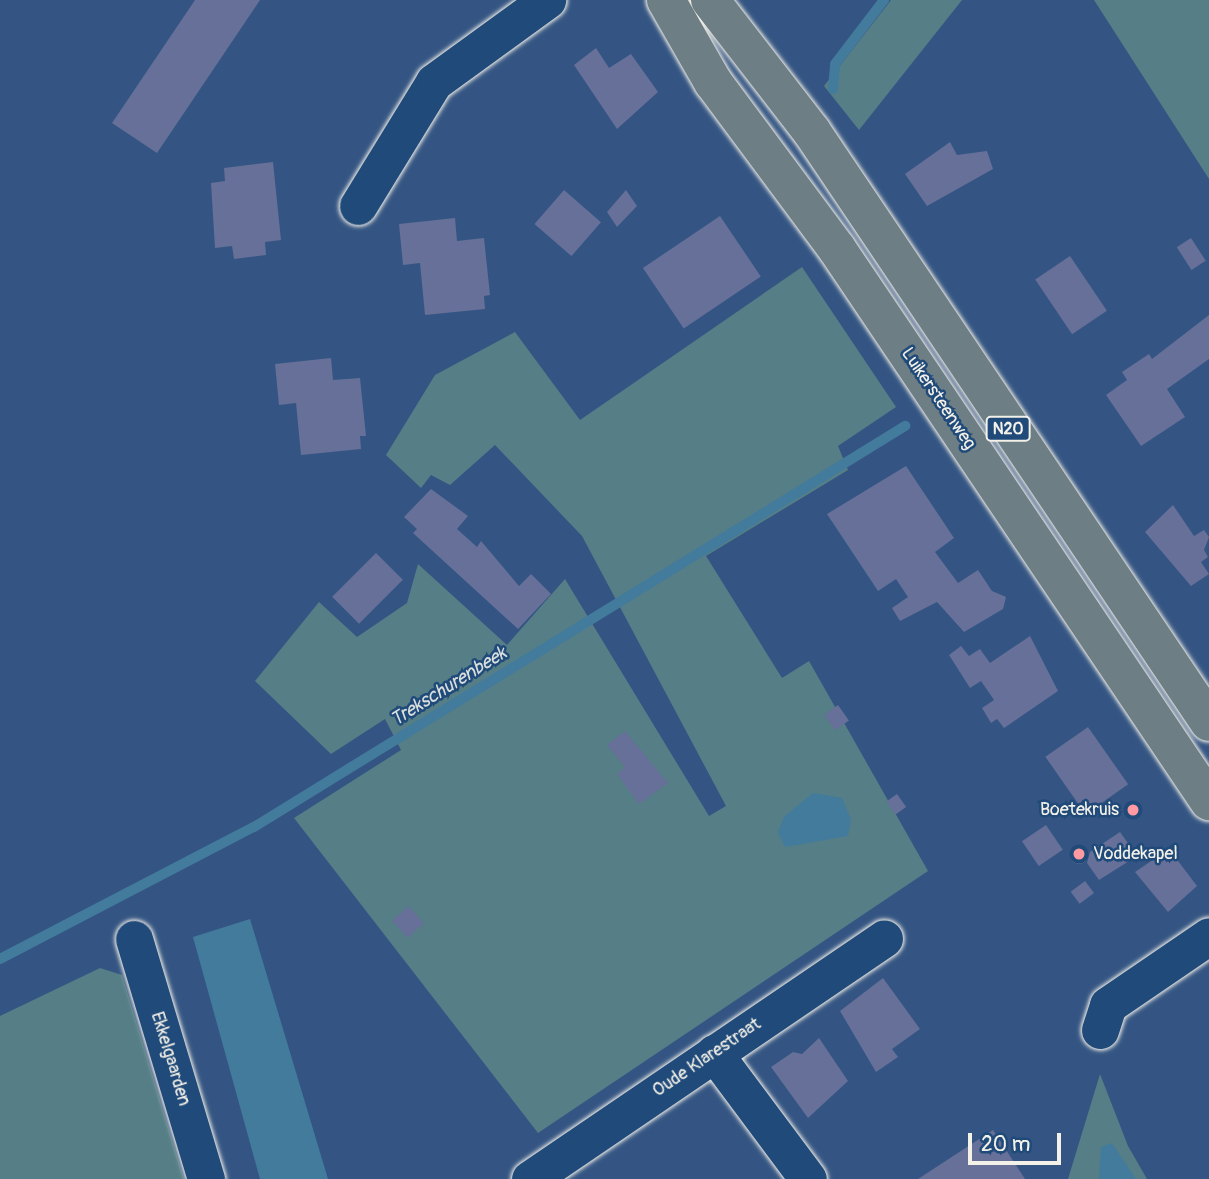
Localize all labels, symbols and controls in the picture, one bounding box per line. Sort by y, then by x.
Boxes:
street label: Luikersteenweg [896,344,980,454]
road number: N20 [985,416,1031,442]
water label: Trekschurenbeek [387,642,511,732]
place label: Boetekruis [1040,799,1119,821]
marker: Boetekruis [1125,802,1141,818]
place label: Voddekapel [1093,843,1178,865]
marker: Voddekapel [1071,846,1087,862]
street label: Ekkelgaarden [145,1009,195,1109]
street label: Oude Klarestraat [649,1014,765,1102]
scale bar [971,1120,1064,1164]
text: 20 m [981,1131,1030,1158]

